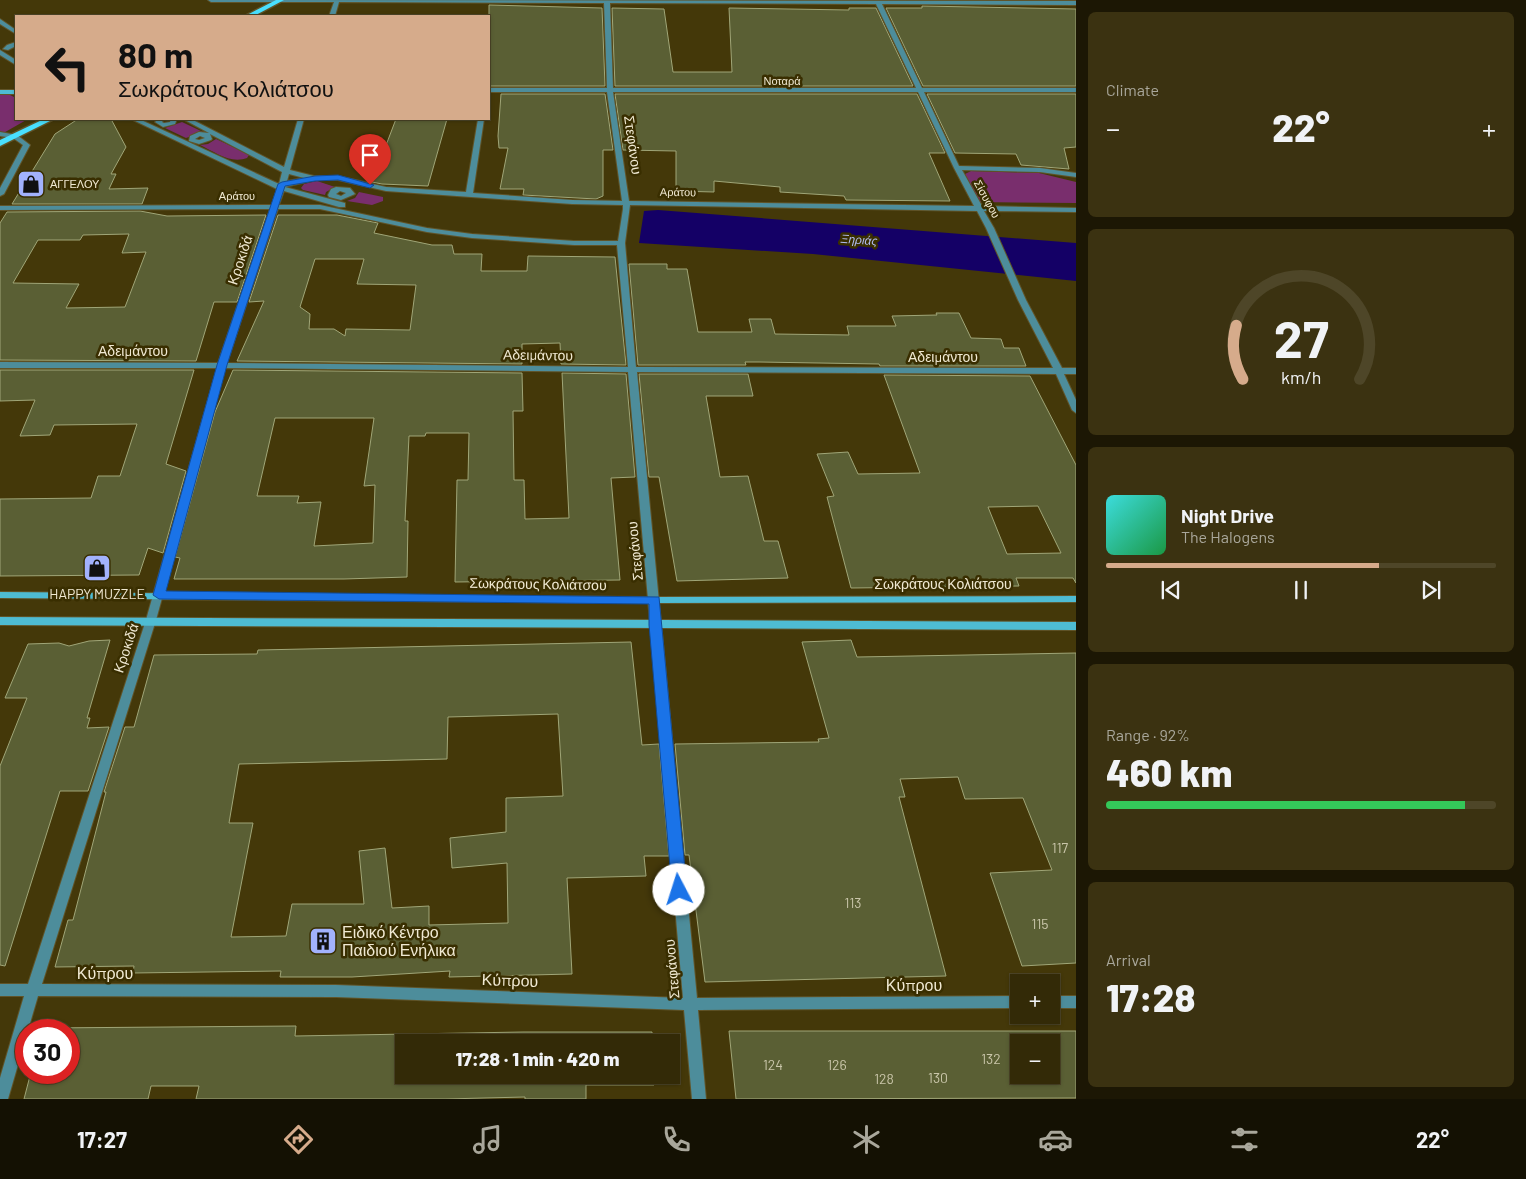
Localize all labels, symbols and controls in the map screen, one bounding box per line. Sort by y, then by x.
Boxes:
text: 80 m [118,33,193,75]
icon: left [35,35,100,100]
street label: Νοταρά [763,74,801,87]
text: Σωκράτους Κολιάτσου [118,75,334,101]
text: Climate [1106,80,1159,99]
text: 22° [1272,104,1330,150]
text: − [1106,111,1120,145]
text: + [1482,111,1496,145]
street label: Στεφάνου [621,114,646,176]
pin [349,134,391,185]
icon: arrive [356,141,384,169]
shop icon: ΑΓΓΕΛΟΥ [16,169,46,199]
place label: ΑΓΓΕΛΟΥ [50,177,100,190]
street label: Σίσυφου [972,178,1003,220]
street label: Αράτου [660,185,696,198]
street label: Αράτου [219,189,255,202]
water label: Ξηριάς [839,231,878,248]
street label: Κροκιδά [224,233,256,287]
text: 27 [1274,306,1329,368]
street label: Αδειμάντου [98,342,168,359]
street label: Αδειμάντου [503,345,573,364]
street label: Αδειμάντου [908,348,978,365]
text: km/h [1281,366,1321,388]
text: Night Drive [1181,504,1274,527]
street label: Στεφάνου [623,521,646,581]
text: The Halogens [1181,527,1275,546]
shop icon: HAPPY MUZZLE [82,553,112,583]
street label: Σωκράτους Κολιάτσου [469,574,607,593]
street label: Σωκράτους Κολιάτσου [874,575,1012,592]
icon: previous [1157,576,1185,604]
icon: pause [1287,576,1315,604]
icon: next [1417,576,1445,604]
place label: HAPPY MUZZLE [49,585,145,602]
street label: Κροκιδά [110,621,142,675]
text: Range · 92% [1106,725,1190,744]
text: 460 km [1106,749,1232,795]
house number: 117 [1052,839,1069,856]
position arrow [652,863,704,915]
house number: 113 [844,894,862,911]
house number: 115 [1031,915,1049,932]
place label: Ειδικό Κέντρο Παιδιού Ενήλικα [342,922,456,959]
building icon: Ειδικό Κέντρο Παιδιού Ενήλικα [308,926,338,956]
street label: Στεφάνου [660,939,683,999]
text: Arrival [1106,950,1151,969]
street label: Κύπρου [77,963,133,982]
street label: Κύπρου [481,969,539,990]
map controls [1010,974,1060,1084]
button: + [1010,974,1060,1024]
text: 17:28 [1106,974,1195,1020]
street label: Κύπρου [886,975,942,994]
speed limit sign: 30 [15,1019,80,1084]
button: − [1010,1034,1060,1084]
text: 17:28 · 1 min · 420 m [455,1047,620,1070]
house number: 132 [981,1050,1001,1067]
house number: 124 [763,1056,783,1073]
house number: 126 [827,1056,847,1073]
house number: 130 [928,1069,948,1086]
house number: 128 [874,1070,894,1087]
icon: directions [281,1122,316,1157]
icon: music [470,1122,505,1157]
icon: phone [659,1122,694,1157]
icon: climate [849,1122,884,1157]
icon: car [1038,1122,1073,1157]
icon: filters [1227,1122,1262,1157]
text: 17:27 [77,1126,127,1152]
text: 22° [1416,1126,1449,1152]

